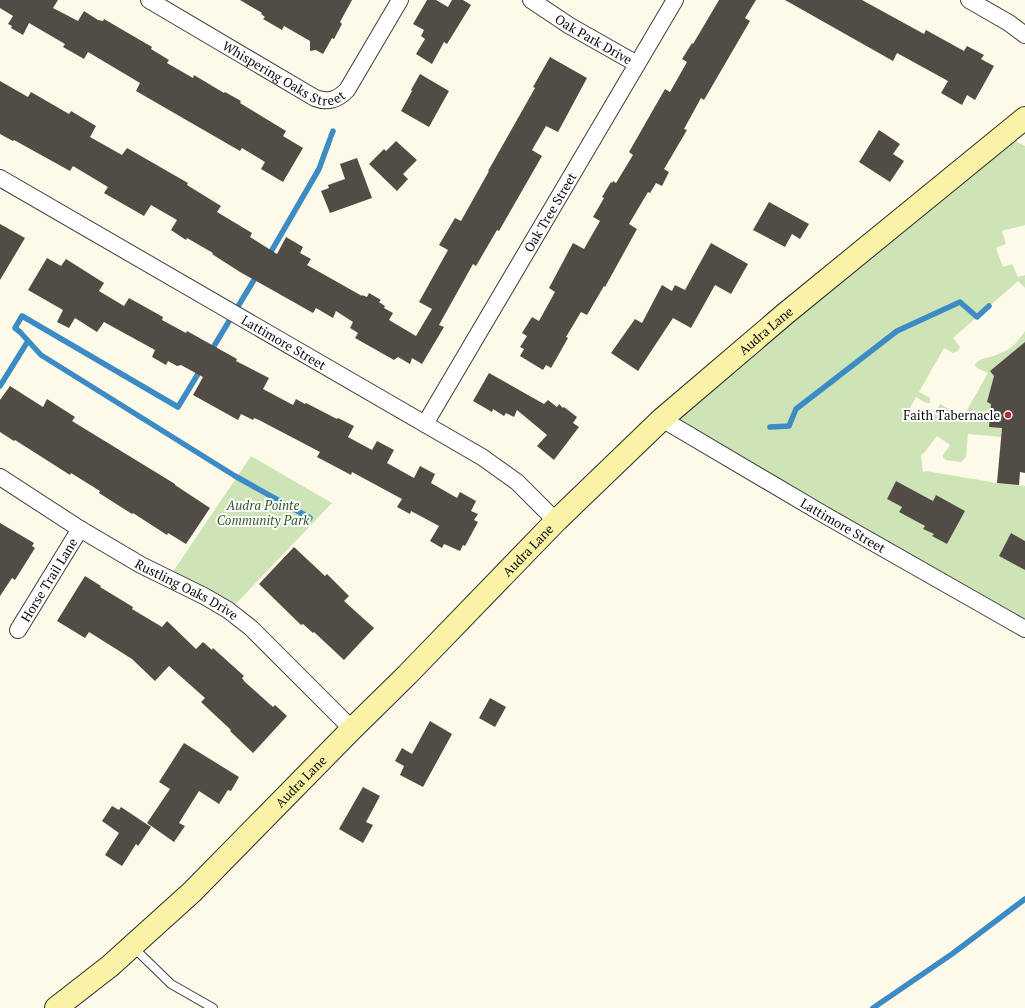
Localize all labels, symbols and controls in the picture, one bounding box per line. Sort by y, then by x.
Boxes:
street label: Oak Park Drive [552,10,636,69]
street label: Whispering Oaks Street [219,36,349,109]
street label: Oak Tree Street [519,169,581,255]
street label: Audra Lane [735,302,797,359]
street label: Lattimore Street [238,311,330,374]
place label: Faith Tabernacle [903,406,1000,424]
marker: Faith Tabernacle [1003,410,1013,420]
street label: Lattimore Street [797,494,889,557]
park label: Audra Pointe Community Park [217,496,310,529]
street label: Audra Lane [498,520,557,580]
street label: Horse Trail Lane [16,534,81,625]
street label: Rustling Oaks Drive [132,554,242,624]
street label: Audra Lane [271,751,330,811]

